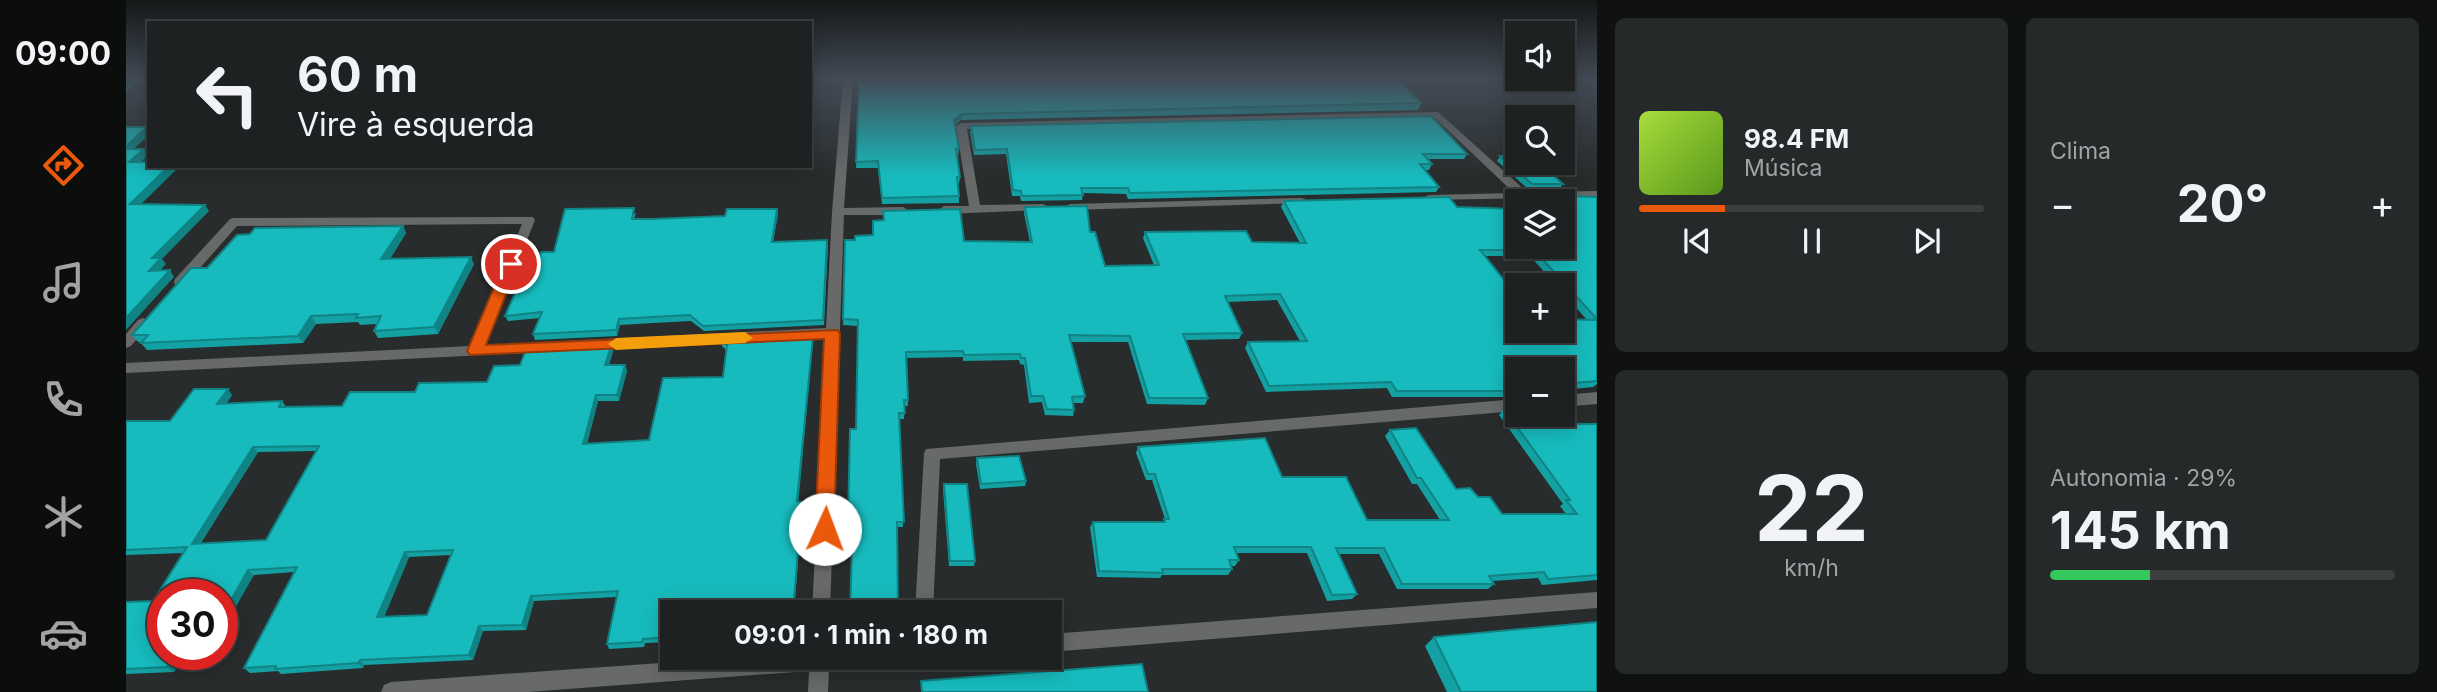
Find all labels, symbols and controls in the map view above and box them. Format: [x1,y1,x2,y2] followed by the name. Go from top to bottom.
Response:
[1505,21,1575,427] map controls
[1505,21,1575,91] button: sound
[15,34,111,73] text: 09:00
[297,45,418,104] text: 60 m
[182,49,273,140] icon: left
[297,105,535,144] text: Vire à esquerda
[1505,105,1575,175] button: search
[1744,123,1849,154] text: 98.4 FM
[2050,137,2111,165] text: Clima
[39,141,88,190] icon: directions
[1744,154,1822,182] text: Música
[2177,172,2268,235] text: 20°
[2050,181,2075,227] text: −
[2370,181,2395,227] text: +
[1505,189,1575,259] button: layers
[1678,222,1716,260] icon: previous
[1793,222,1831,260] icon: pause
[1908,222,1946,260] icon: next
[481,234,541,294] pin
[492,245,530,283] icon: arrive
[39,258,88,307] icon: music
[1505,273,1575,343] button: +
[1505,357,1575,427] button: −
[39,375,88,424] icon: phone
[1754,453,1869,563] text: 22
[2050,464,2237,492] text: Autonomia · 29%
[39,492,88,541] icon: climate
[788,492,862,566] position arrow
[2050,499,2231,562] text: 145 km
[1784,554,1839,582] text: km/h
[147,579,238,670] speed limit sign: 30
[39,609,88,658] icon: car
[734,619,988,650] text: 09:01 · 1 min · 180 m

